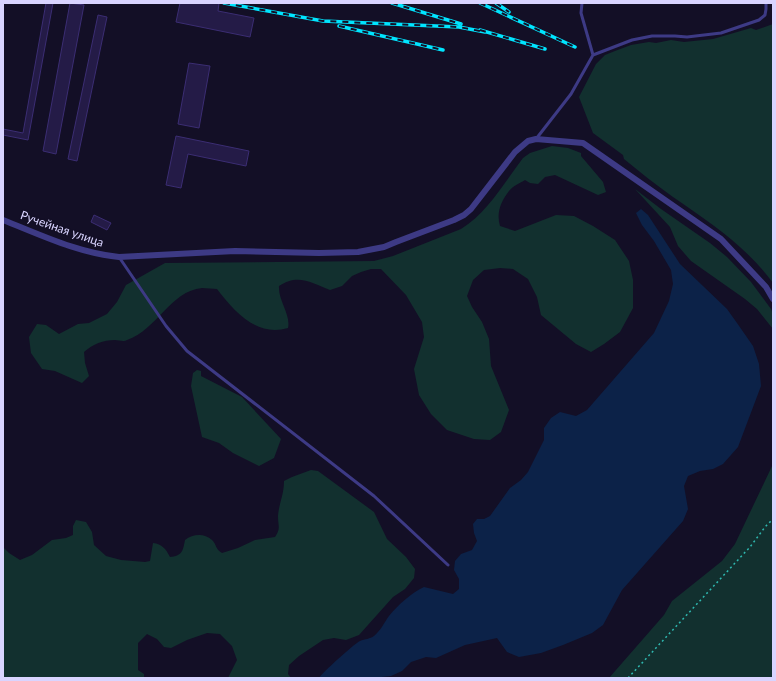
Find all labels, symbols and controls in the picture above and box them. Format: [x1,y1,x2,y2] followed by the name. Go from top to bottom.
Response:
[18,207,106,250] street label: Ручейная улица

